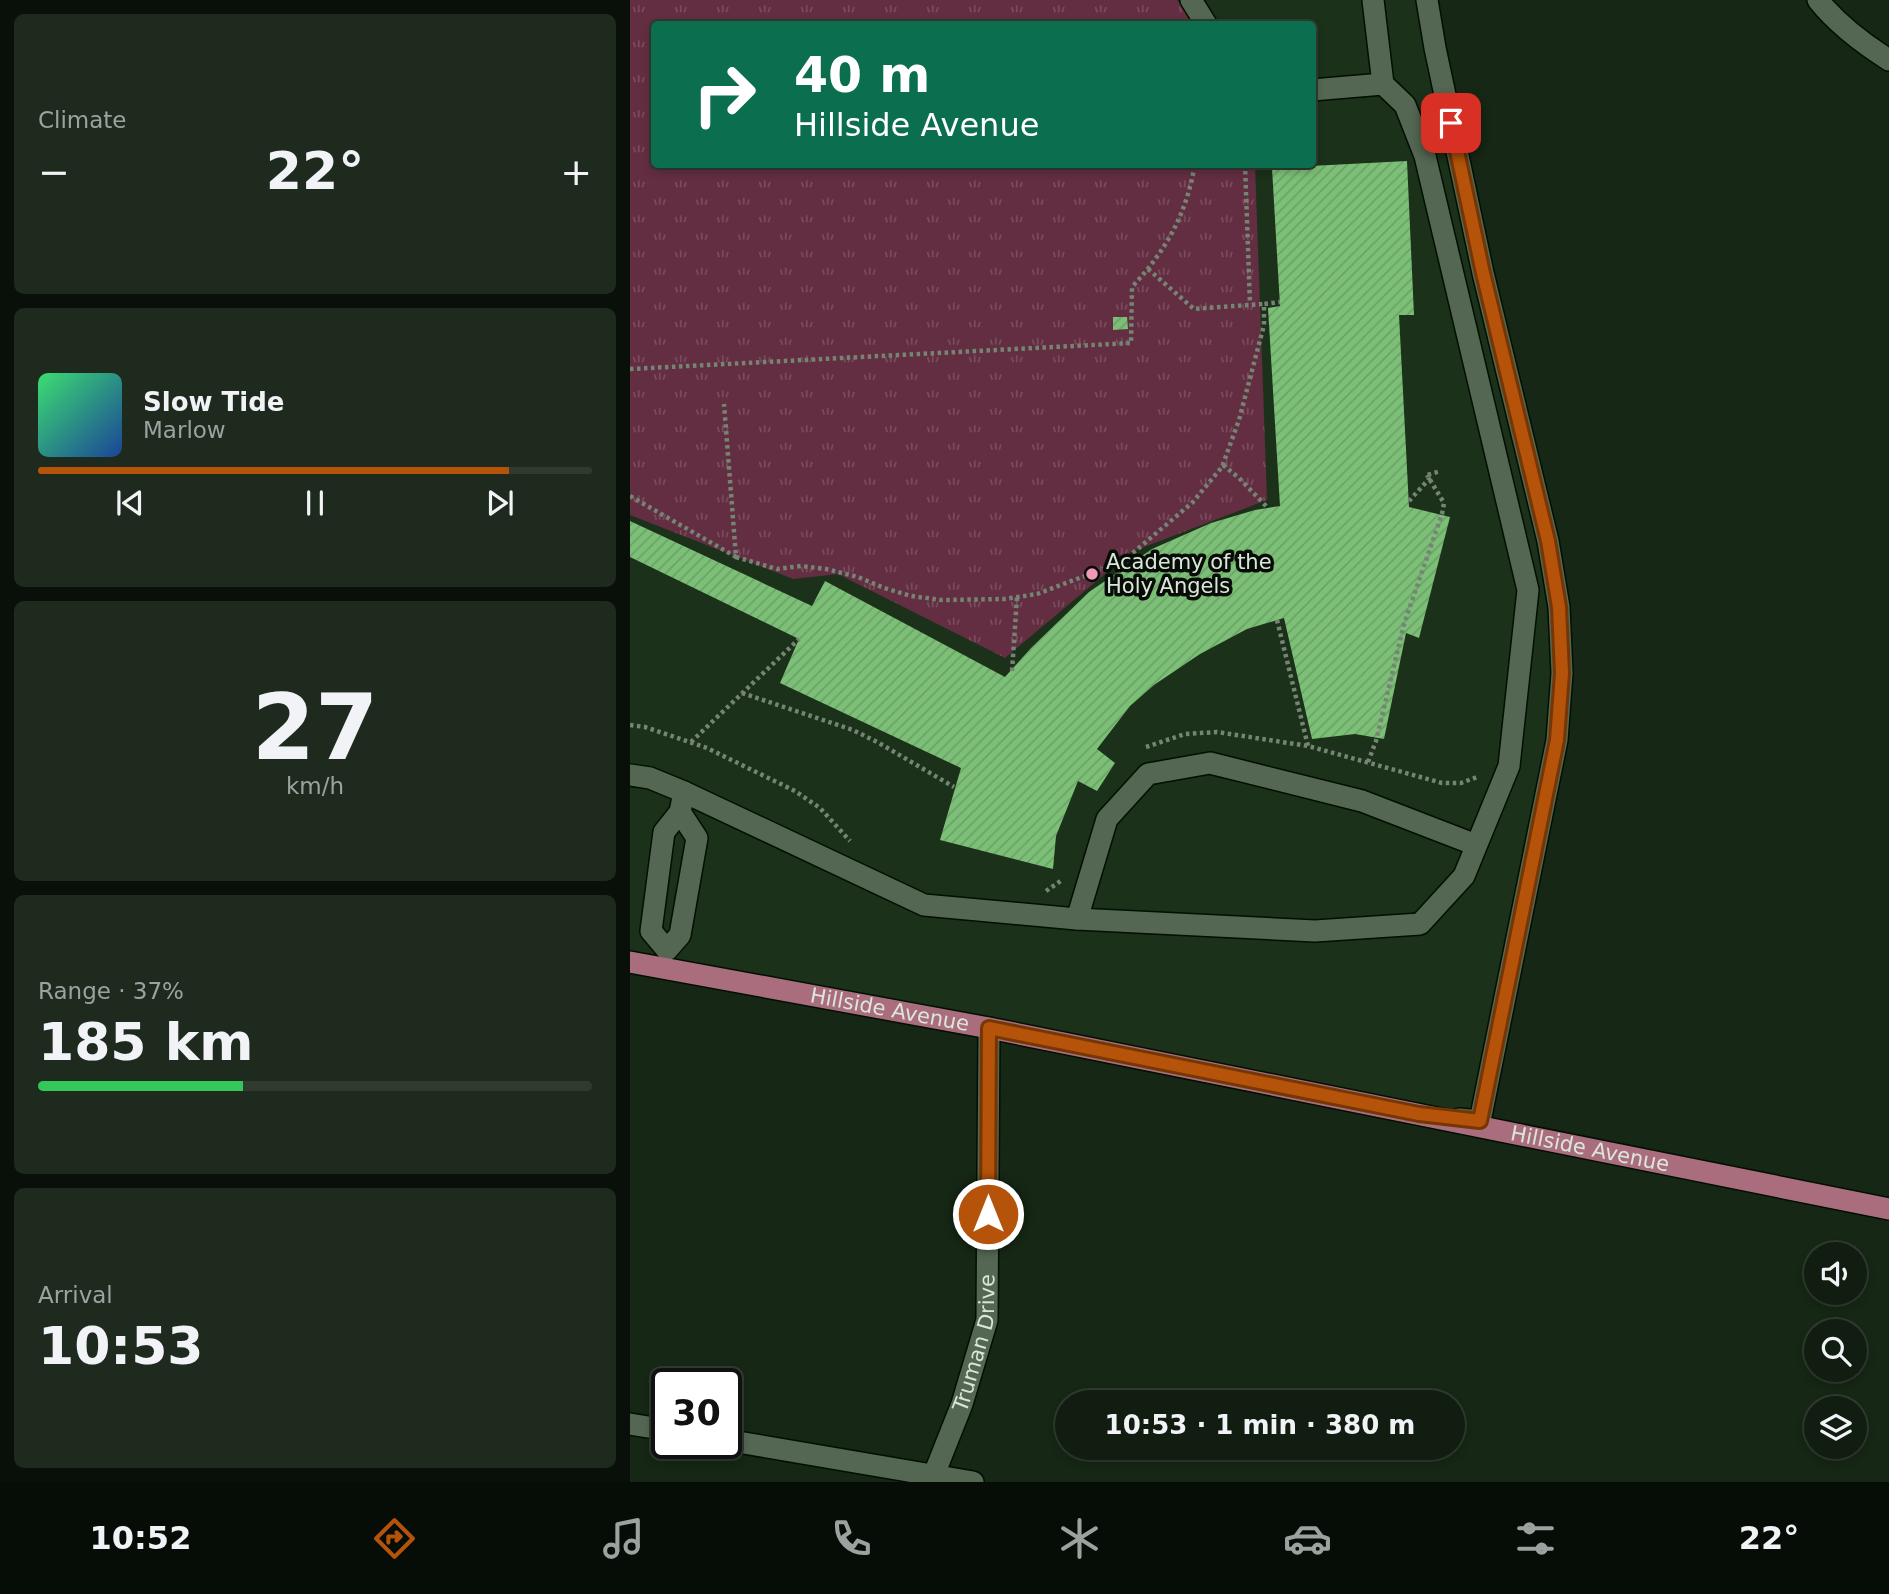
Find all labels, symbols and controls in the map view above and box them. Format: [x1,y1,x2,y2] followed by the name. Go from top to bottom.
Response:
[794,47,930,104] text: 40 m
[679,49,770,140] icon: right
[1421,93,1481,153] pin
[1432,104,1470,142] icon: arrive
[794,106,1039,144] text: Hillside Avenue
[38,107,127,133] text: Climate
[266,141,364,201] text: 22°
[38,150,70,194] text: −
[560,150,592,194] text: +
[143,387,284,417] text: Slow Tide
[143,417,226,443] text: Marlow
[111,484,149,522] icon: previous
[296,484,334,522] icon: pause
[481,484,519,522] icon: next
[1106,550,1272,598] place label: Academy of the Holy Angels
[1084,566,1100,582] marker: Academy of the Holy Angels
[252,675,378,780] text: 27
[286,773,344,799] text: km/h
[38,978,184,1004] text: Range · 37%
[808,983,971,1036] street label: Hillside Avenue
[38,1012,253,1072] text: 185 km
[1509,1121,1671,1177] street label: Hillside Avenue
[951,1177,1025,1251] position arrow
[1804,1242,1867,1459] map controls
[1804,1242,1867,1305] button: sound
[948,1274,1000,1416] street label: Truman Drive
[38,1282,113,1308] text: Arrival
[38,1316,204,1376] text: 10:53
[1804,1319,1867,1382] button: search
[651,1368,742,1459] speed limit sign: 30
[1804,1396,1867,1459] button: layers
[1105,1410,1415,1440] text: 10:53 · 1 min · 380 m
[370,1514,419,1563] icon: directions
[599,1514,648,1563] icon: music
[827,1514,876,1563] icon: phone
[1055,1514,1104,1563] icon: climate
[1283,1514,1332,1563] icon: car
[1511,1514,1560,1563] icon: filters
[90,1519,191,1557] text: 10:52
[1739,1519,1799,1557] text: 22°

